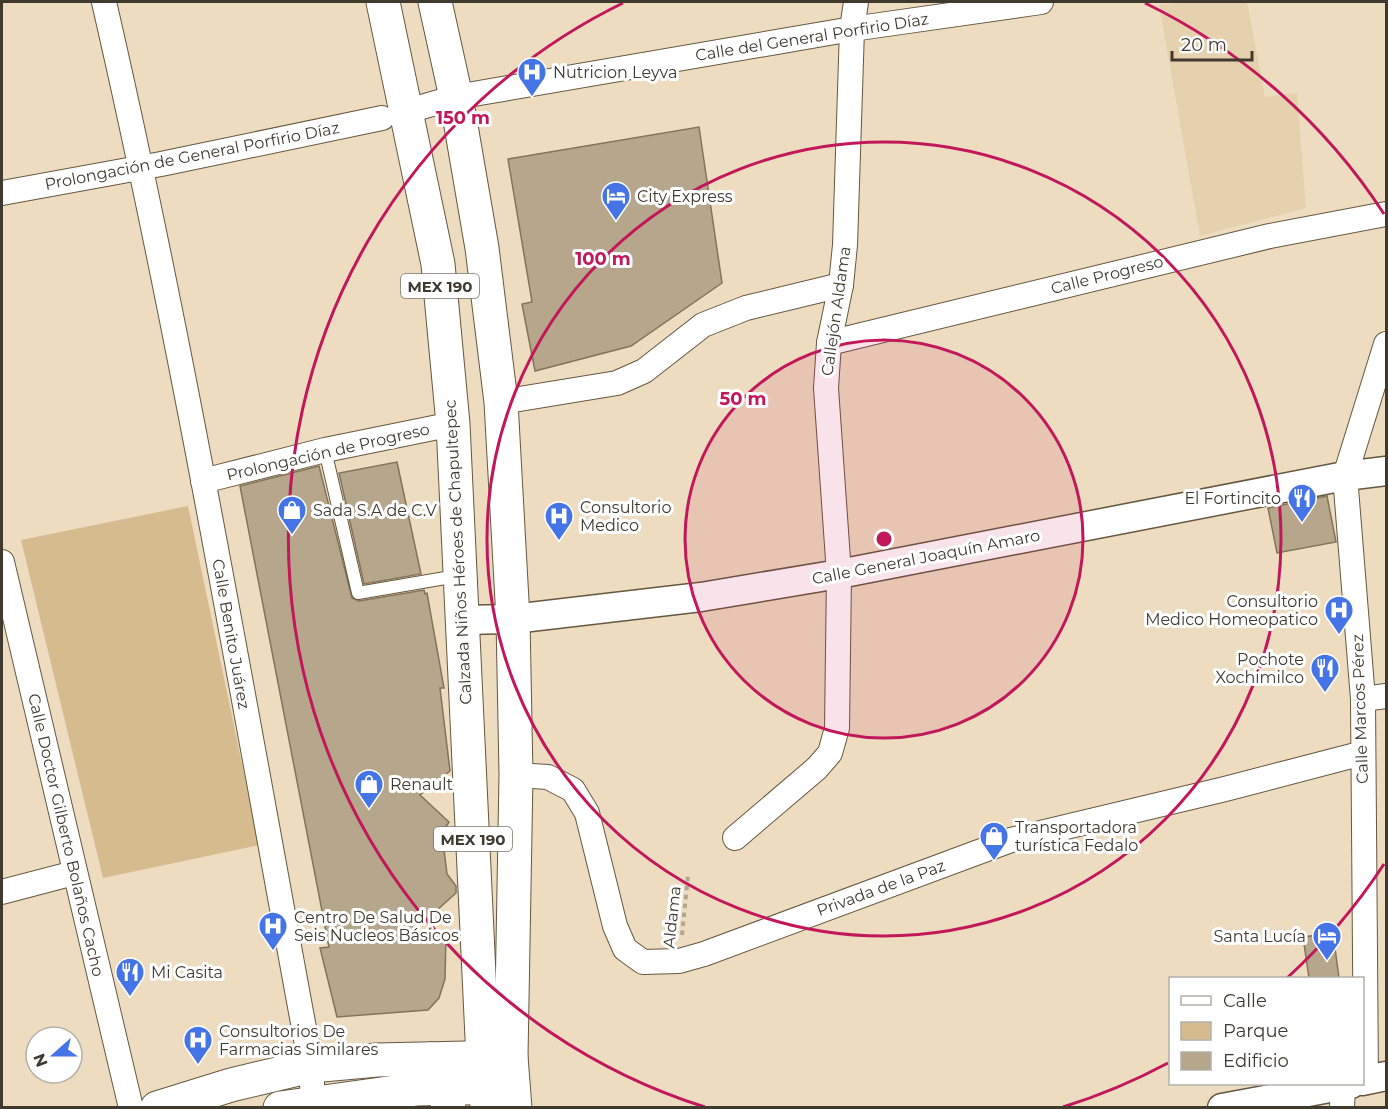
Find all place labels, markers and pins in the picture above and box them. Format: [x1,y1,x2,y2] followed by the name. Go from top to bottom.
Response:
[516,56,548,98] hospital icon: Nutricion Leyva
[553,63,677,82] place label: Nutricion Leyva
[600,180,632,222] hotel icon: City Express
[637,187,733,206] place label: City Express
[1286,482,1318,524] restaurant icon: El Fortincito
[1184,489,1281,508] place label: El Fortincito
[276,494,308,536] shop icon: Sada S.A de C.V
[580,498,671,535] place label: Consultorio Medico
[543,500,575,542] hospital icon: Consultorio Medico
[313,501,438,520] place label: Sada S.A de C.V
[874,529,894,549] centre of rings
[1145,592,1318,629] place label: Consultorio Medico Homeopatico
[1323,594,1355,636] hospital icon: Consultorio Medico Homeopatico
[1215,650,1304,687] place label: Pochote Xochimilco
[1309,652,1341,694] restaurant icon: Pochote Xochimilco
[353,768,385,810] shop icon: Renault
[390,775,453,794] place label: Renault
[1015,818,1138,855] place label: Transportadora turística Fedalo
[978,820,1010,862] shop icon: Transportadora turística Fedalo
[294,908,459,945] place label: Centro De Salud De Seis Nucleos Básicos
[257,910,289,952] hospital icon: Centro De Salud De Seis Nucleos Básicos
[1311,920,1343,962] hotel icon: Santa Lucía
[1213,927,1306,946] place label: Santa Lucía
[114,956,146,998] restaurant icon: Mi Casita
[151,963,223,982] place label: Mi Casita
[219,1022,379,1059] place label: Consultorios De Farmacias Similares
[182,1024,214,1066] hospital icon: Consultorios De Farmacias Similares

